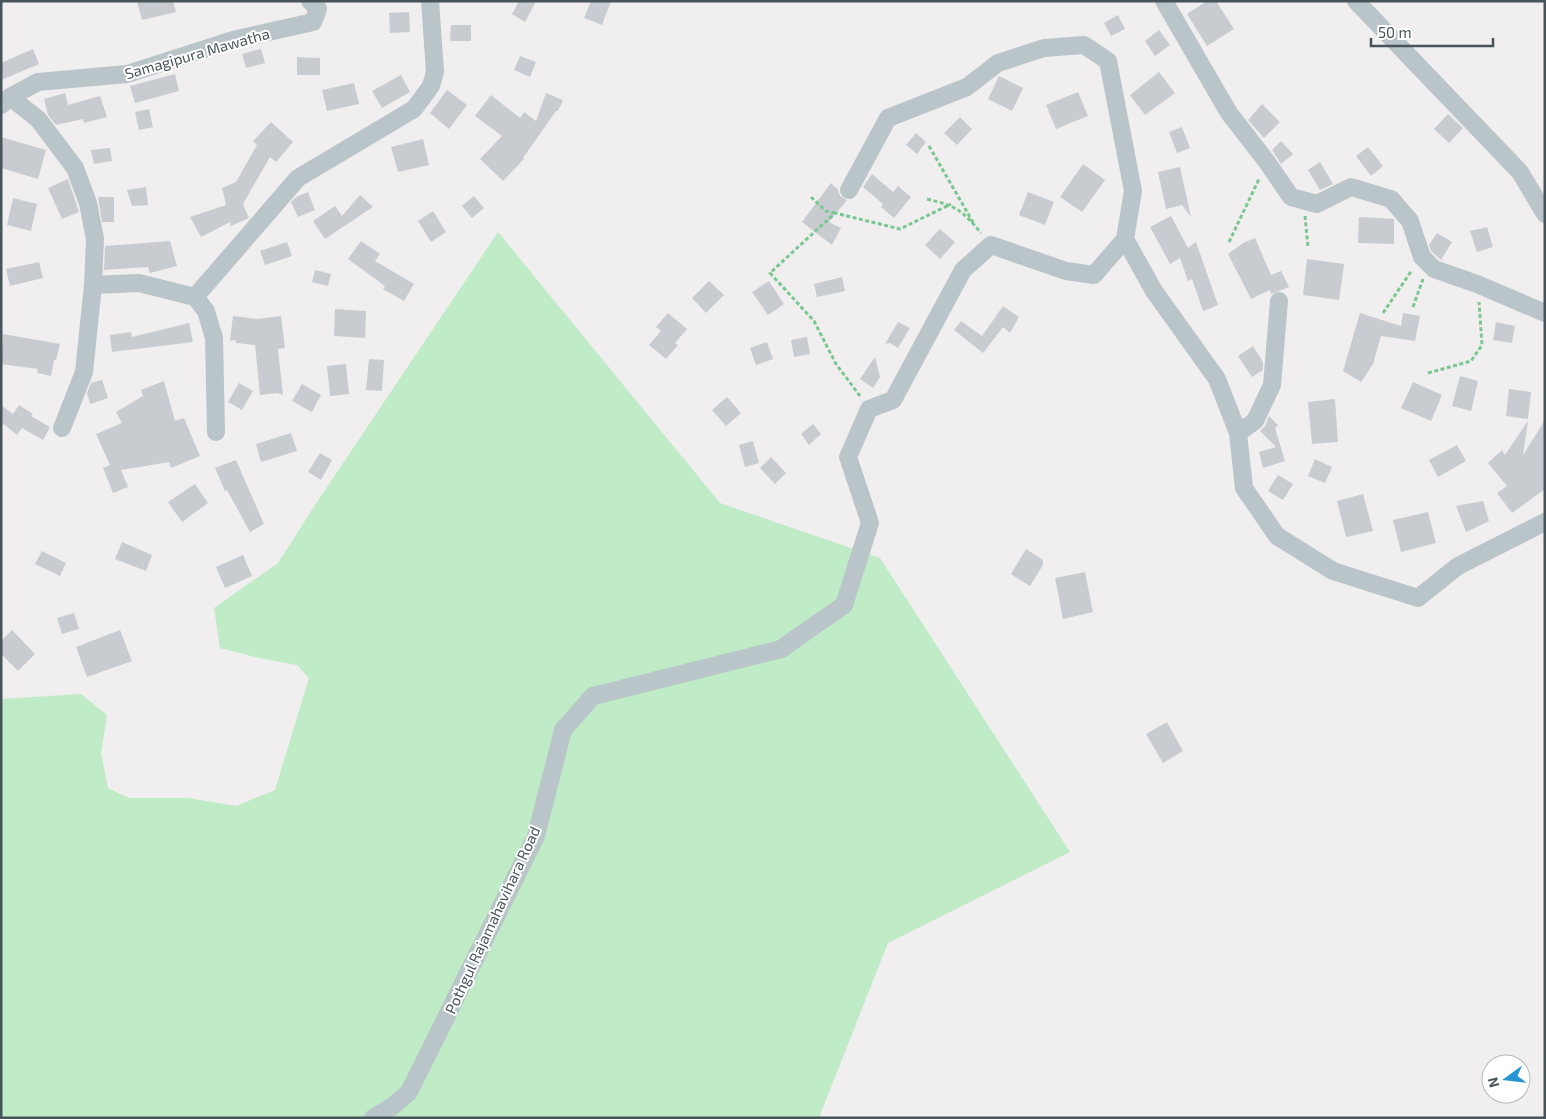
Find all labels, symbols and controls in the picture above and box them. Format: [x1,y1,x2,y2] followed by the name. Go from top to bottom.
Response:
[1371,15,1494,47] scale bar
[1378,23,1412,41] text: 50 m
[123,24,271,82] street label: Samagipura Mawatha
[441,823,544,1017] street label: Pothgul Rajamahavihara Road
[1481,1054,1531,1104] north arrow
[1483,1075,1502,1090] text: N

